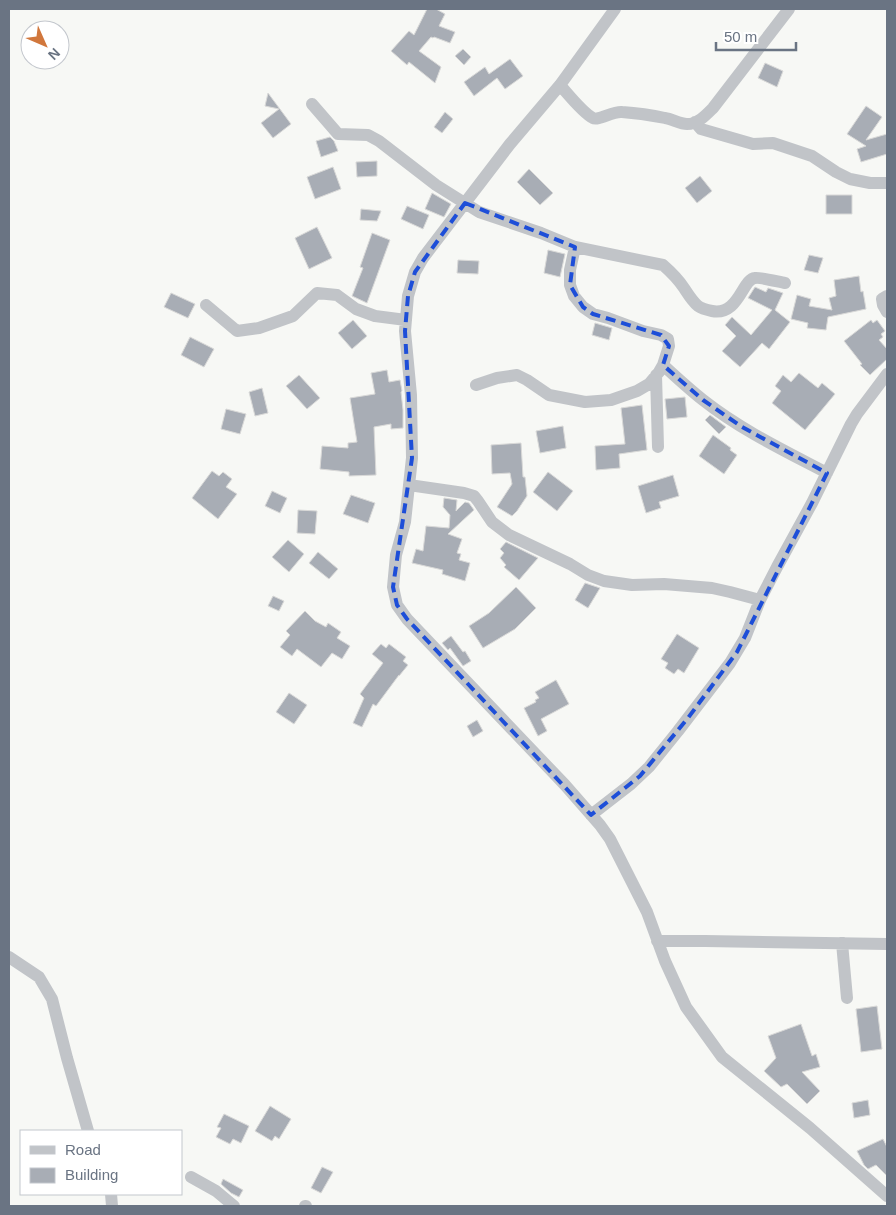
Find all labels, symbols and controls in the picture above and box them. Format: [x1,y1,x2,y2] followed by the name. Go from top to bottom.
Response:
[20,20,70,70] north arrow
[716,20,796,52] scale bar
[724,28,757,45] text: 50 m
[45,45,63,63] text: N
[20,1130,182,1195] legend
[65,1141,101,1158] text: Road
[65,1166,118,1183] text: Building

